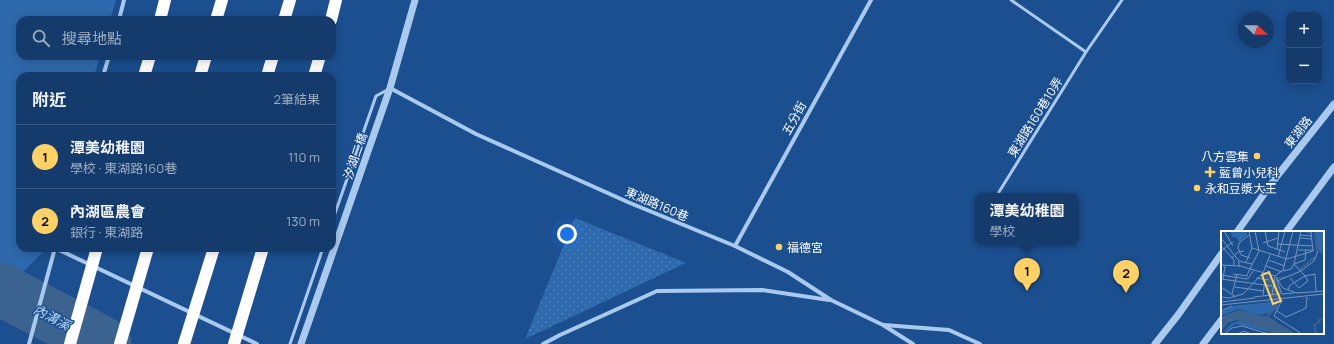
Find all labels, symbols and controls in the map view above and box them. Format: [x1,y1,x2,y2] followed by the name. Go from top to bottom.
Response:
[1238,12,1274,48] north arrow
[1286,12,1322,84] map controls
[1286,12,1322,48] button: +
[16,16,336,60] search box
[30,27,52,49] icon: search
[62,28,122,49] text: 搜尋地點
[1286,48,1322,84] button: −
[1004,74,1066,160] street label: 東湖路160巷10弄
[32,88,66,111] text: 附近
[274,90,320,108] text: 2筆結果
[778,98,810,138] street label: 五分街
[1280,113,1316,151] street label: 東湖路
[339,131,371,181] street label: 汐湖二橋
[70,137,145,158] text: 潭美幼稚園
[42,148,48,166] text: 1
[288,148,320,166] text: 110 m
[1201,148,1249,165] place label: 八方雲集
[1252,151,1262,161] marker: 八方雲集
[70,159,177,177] text: 學校 · 東湖路160巷
[1219,164,1279,181] place label: 藍曾小兒科
[1204,166,1216,178] marker: 藍曾小兒科
[1205,180,1277,197] place label: 永和豆漿大王
[623,183,691,225] street label: 東湖路160巷
[1192,183,1202,193] marker: 永和豆漿大王
[975,193,1079,245] popup
[989,200,1065,221] text: 潭美幼稚園
[70,201,145,222] text: 內湖區農會
[41,212,49,230] text: 2
[286,212,320,230] text: 130 m
[989,222,1016,240] text: 學校
[70,223,143,241] text: 銀行 · 東湖路
[557,224,577,244] your location
[1221,231,1324,334] inset map
[787,239,823,256] place label: 福德宮
[774,242,784,252] marker: 福德宮
[1014,258,1040,291] pin: 1
[1113,260,1139,293] pin: 2
[31,300,75,335] water label: 內溝溪

